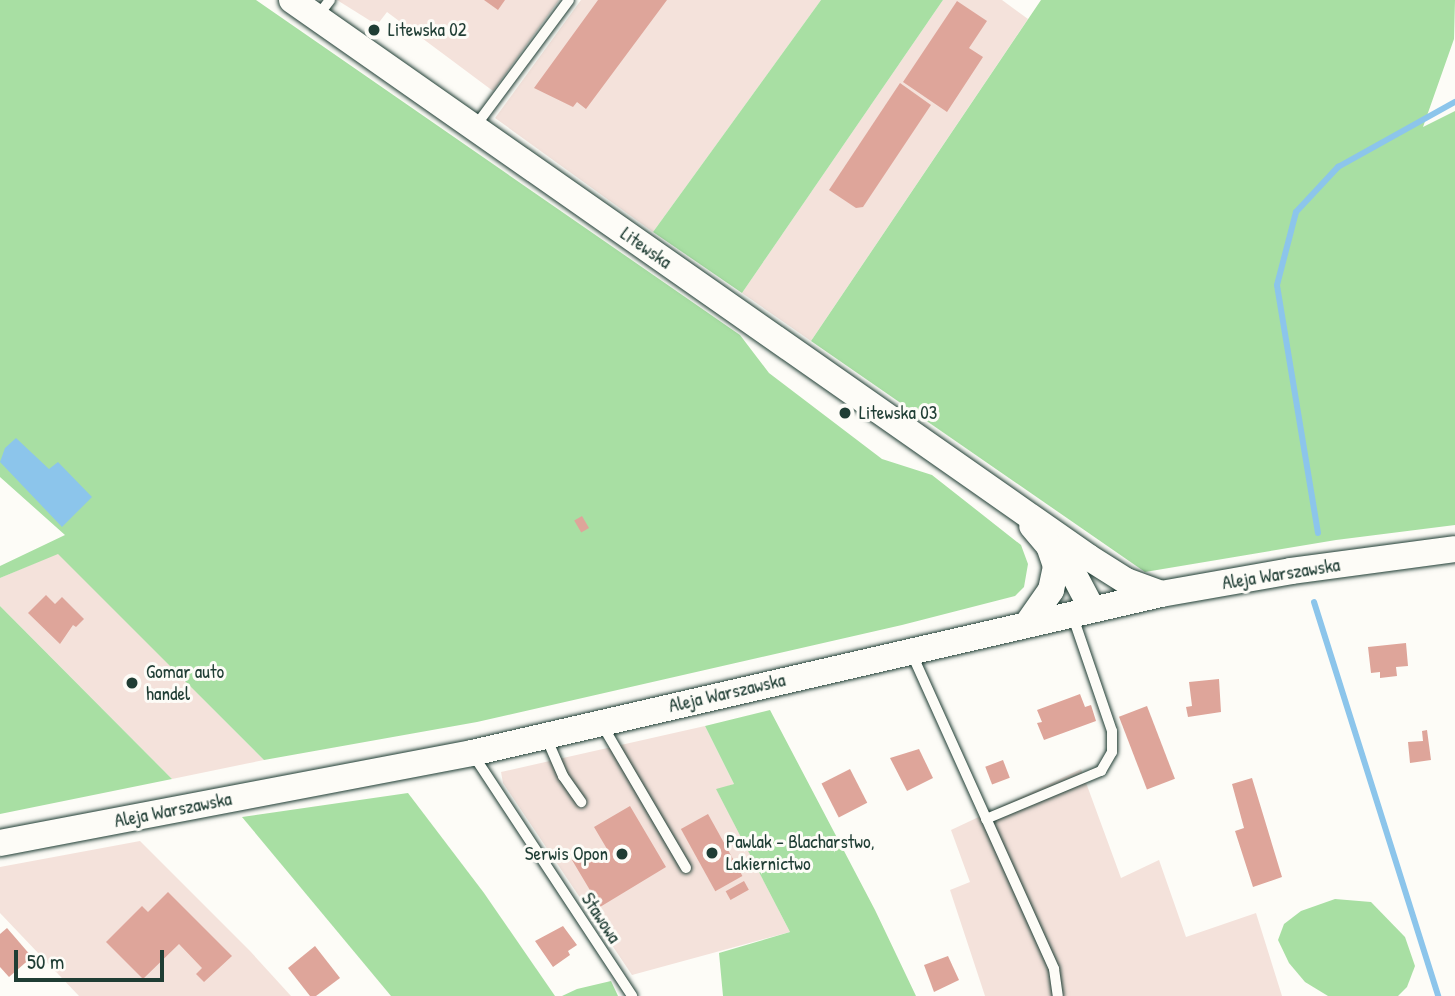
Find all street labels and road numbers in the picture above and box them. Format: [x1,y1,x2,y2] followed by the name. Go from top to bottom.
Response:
[616,222,676,274] street label: Litewska
[1220,553,1342,595] street label: Aleja Warszawska
[666,669,788,717] street label: Aleja Warszawska
[112,787,234,833] street label: Aleja Warszawska
[576,889,626,947] street label: Stawowa

